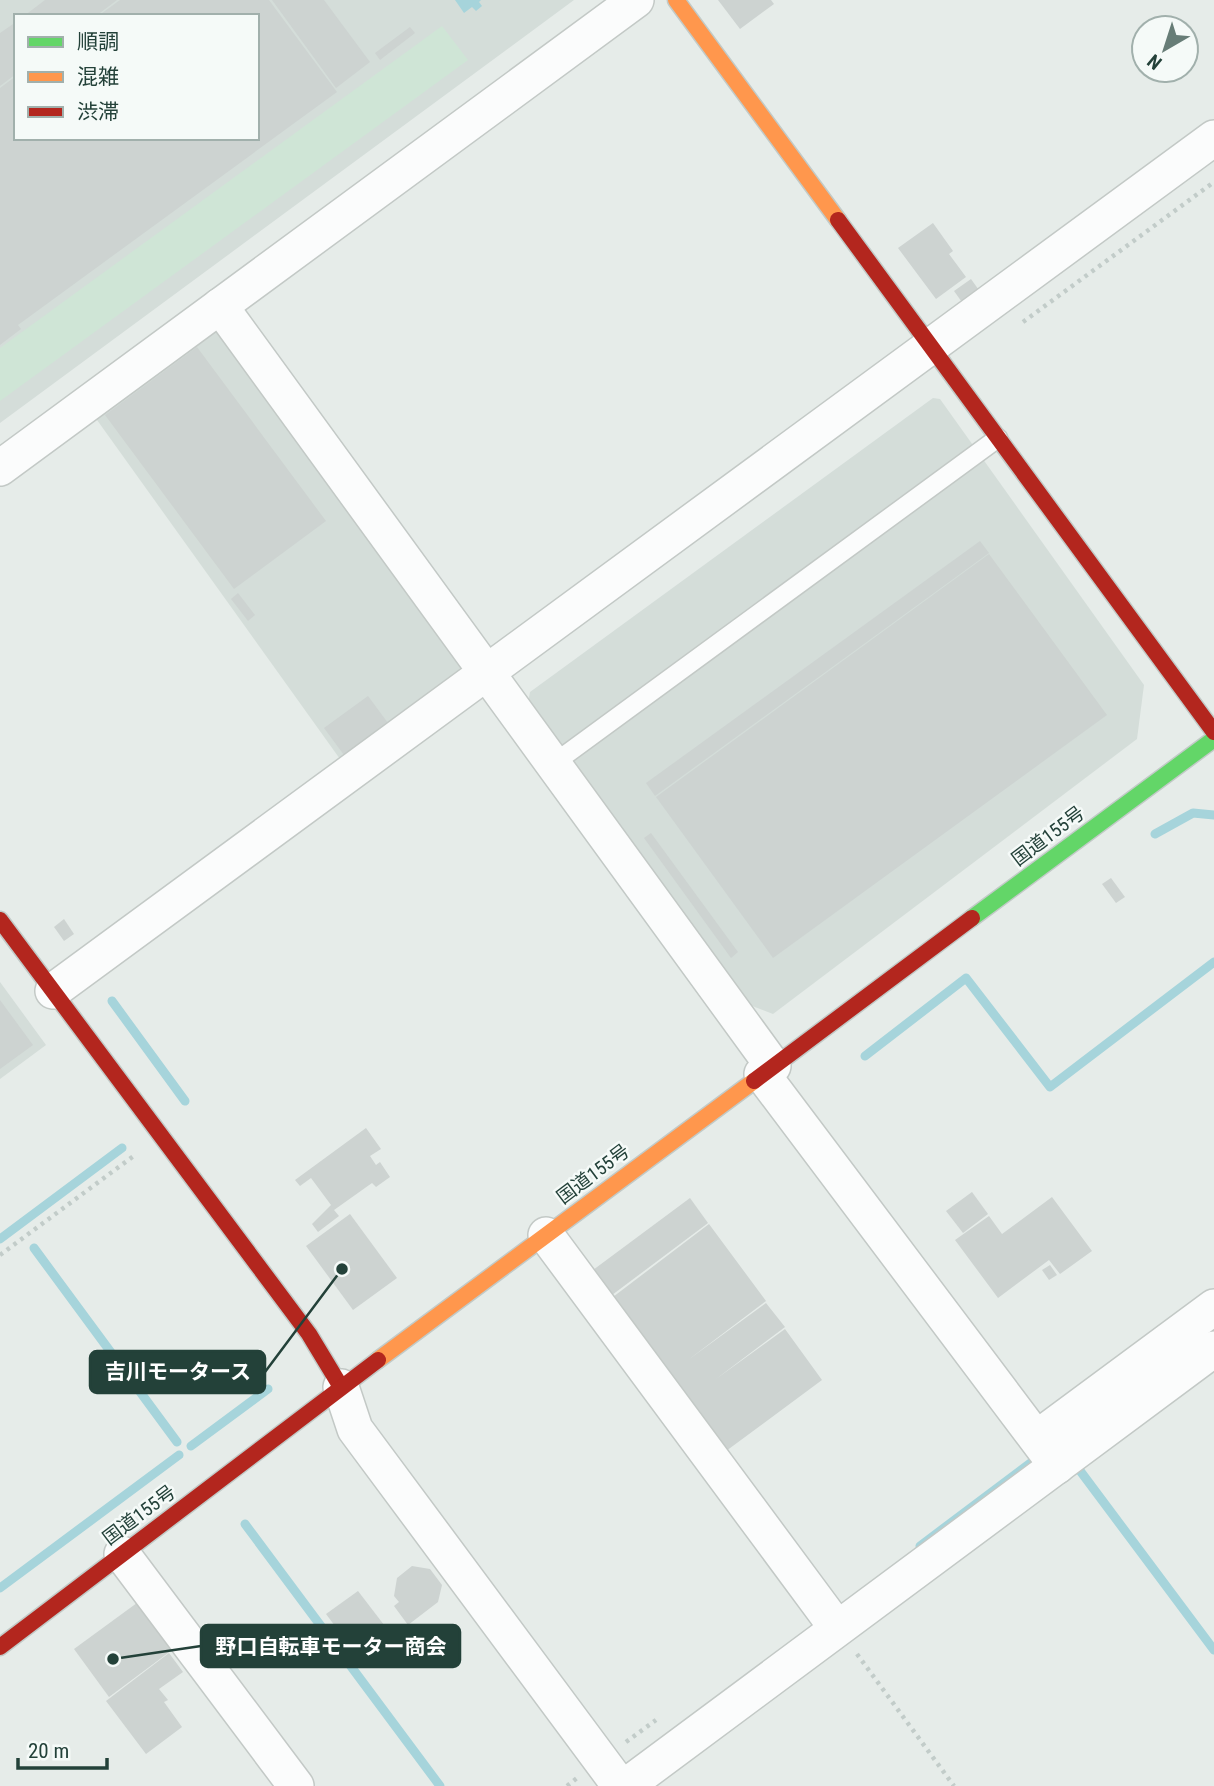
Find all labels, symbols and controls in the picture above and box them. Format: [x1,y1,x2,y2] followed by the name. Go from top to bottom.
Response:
[14,14,259,140] legend
[1130,14,1200,84] north arrow
[77,30,119,54] text: 順調
[1143,49,1166,74] text: N
[77,65,119,89] text: 混雑
[77,100,119,124] text: 渋滞
[1007,801,1089,871] street label: 国道155号
[552,1139,634,1209] street label: 国道155号
[90,1351,265,1393] callout: 吉川モータース
[105,1360,251,1384] text: 吉川モータース
[98,1480,180,1550] street label: 国道155号
[201,1625,460,1667] callout: 野口自転車モーター商会
[216,1635,447,1659] text: 野口自転車モーター商会
[18,1726,107,1770] scale bar
[28,1739,69,1763] text: 20 m

